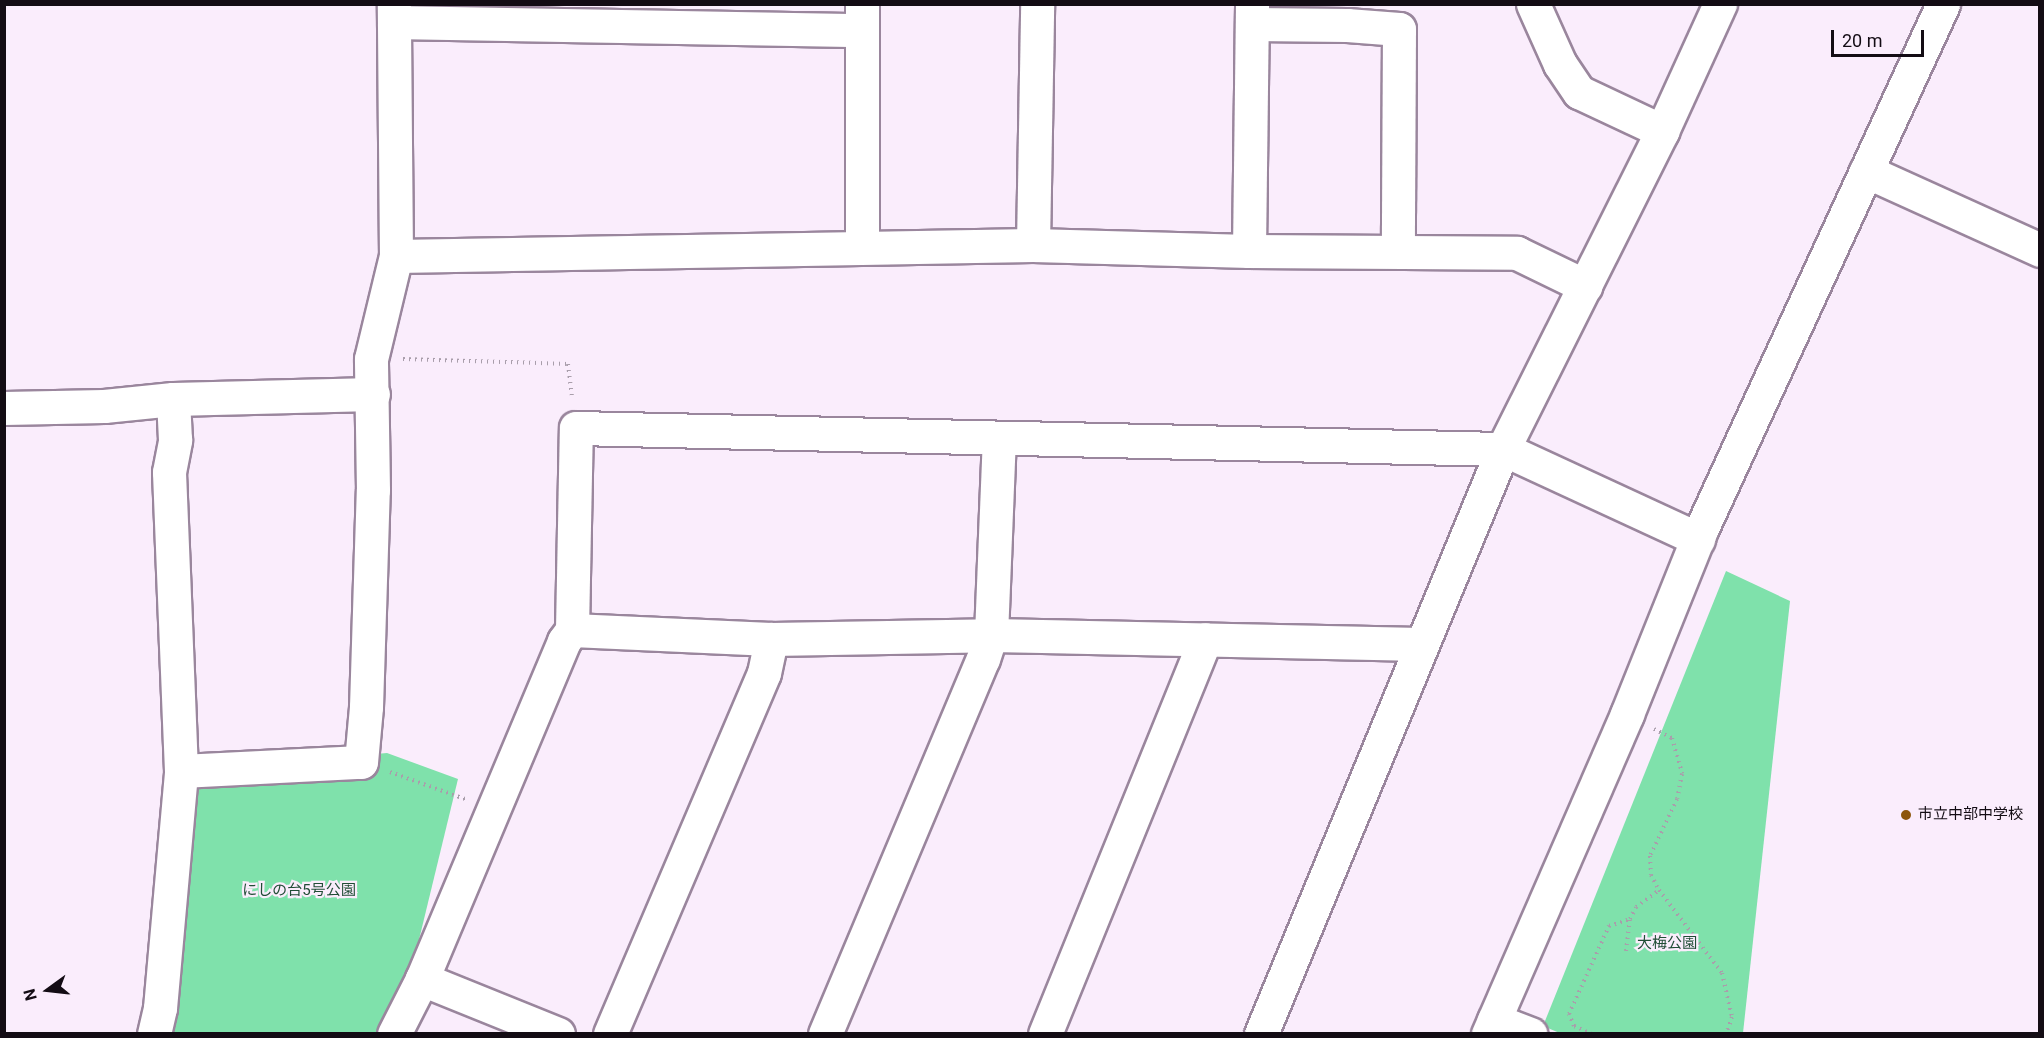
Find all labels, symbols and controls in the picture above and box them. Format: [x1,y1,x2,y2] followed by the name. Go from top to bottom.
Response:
[1834,18,1927,56] scale bar
[1842,30,1882,51] text: 20 m
[1918,806,2023,824] place label: 市立中部中学校
[1899,808,1913,822] marker: 市立中部中学校
[242,882,356,900] park label: にしの台5号公園
[1637,935,1697,953] park label: 大梅公園
[18,960,78,1020] north arrow
[19,987,41,1003] text: N

